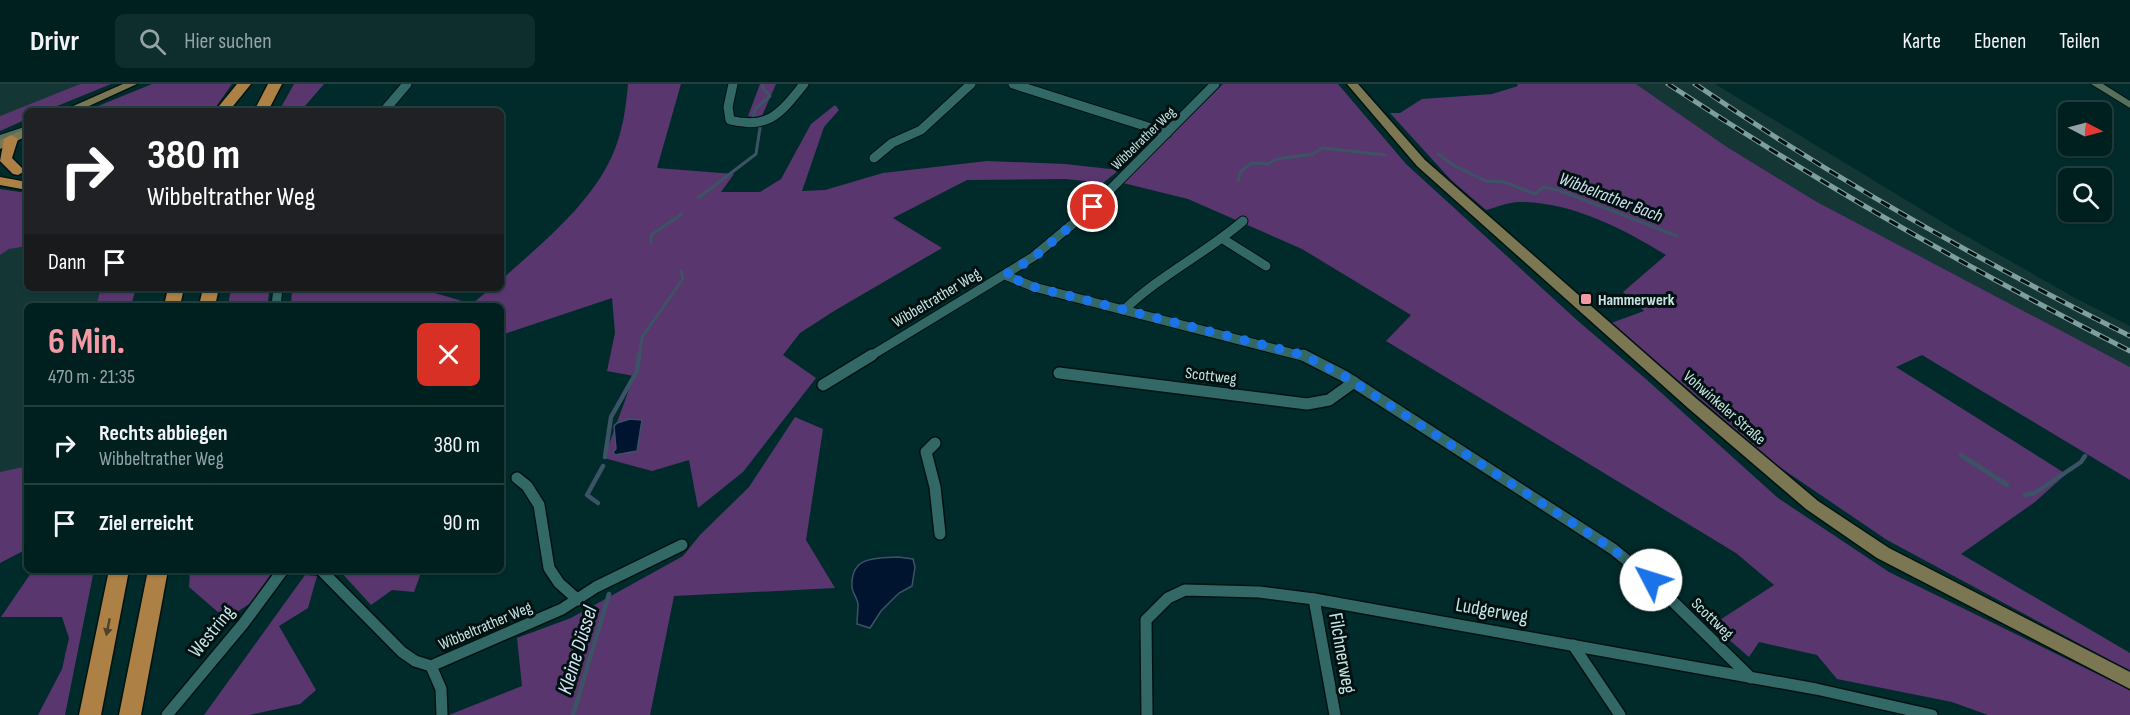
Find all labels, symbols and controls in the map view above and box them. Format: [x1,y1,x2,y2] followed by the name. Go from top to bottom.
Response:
[115,14,535,68] search box
[30,25,79,58] text: Drivr
[136,25,169,58] icon: search
[184,28,272,55] text: Hier suchen
[1903,29,1941,54] text: Karte
[1974,29,2026,54] text: Ebenen
[2059,29,2100,54] text: Teilen
[2058,102,2112,156] north arrow
[2058,102,2112,222] map controls
[1108,103,1179,173] street label: Wibbelrather Weg
[147,130,240,181] text: 380 m
[48,132,126,210] icon: right
[1556,168,1666,227] water label: Wibbelrather Bach
[2058,168,2112,222] button: search
[147,181,315,213] text: Wibbeltrather Weg
[1067,181,1118,232] pin
[1076,190,1109,223] icon: arrive
[98,246,131,279] icon: arrive
[48,249,86,276] text: Dann
[889,264,984,332] street label: Wibbeltrather Weg
[1598,291,1675,310] place label: Hammerwerk
[1579,292,1593,306] marker: Hammerwerk
[48,321,125,364] text: 6 Min.
[417,323,480,386] button: close
[1184,364,1237,389] street label: Scottweg
[48,365,135,389] text: 470 m · 21:35
[1679,367,1769,449] street label: Vohwinkeler Straße
[99,420,228,447] text: Rechts abbiegen
[48,429,81,462] icon: right
[434,432,480,459] text: 380 m
[99,447,224,471] text: Wibbeltrather Weg
[48,507,81,540] icon: arrive
[99,510,194,537] text: Ziel erreicht
[443,510,480,537] text: 90 m
[1619,548,1683,612] position arrow
[1454,593,1530,629] street label: Ludgerweg
[1687,594,1737,644] street label: Scottweg
[436,598,535,655] street label: Wibbeltrather Weg
[184,601,240,662] street label: Westring
[552,602,603,697] water label: Kleine Düssel
[1323,611,1361,695] street label: Filchnerweg
[103,618,112,637] one-way arrow

